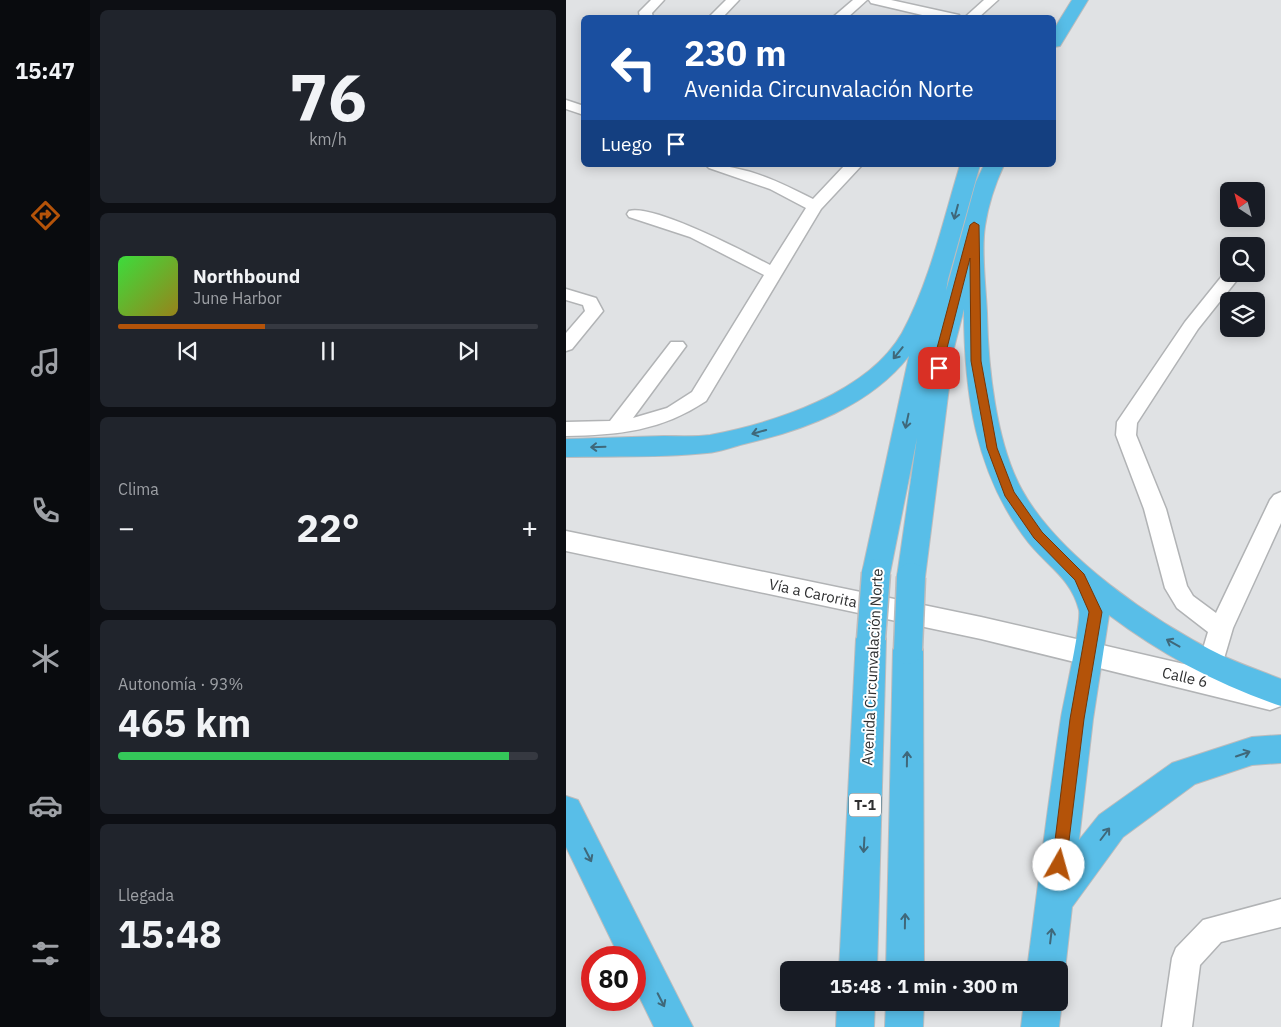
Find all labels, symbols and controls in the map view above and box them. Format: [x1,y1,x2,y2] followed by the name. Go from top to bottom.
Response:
[684,30,787,76] text: 230 m
[601,35,666,100] icon: left
[289,54,367,139] text: 76
[15,56,75,85] text: 15:47
[684,74,974,103] text: Avenida Circunvalación Norte
[309,129,347,149] text: km/h
[662,130,690,158] icon: arrive
[601,132,652,156] text: Luego
[1220,182,1265,228] north arrow
[1220,182,1265,337] map controls
[28,198,63,233] icon: directions
[950,203,960,219] one-way arrow
[1220,237,1265,282] button: search
[193,264,300,288] text: Northbound
[193,288,282,308] text: June Harbor
[1220,292,1265,337] button: layers
[174,337,202,365] icon: previous
[314,337,342,365] icon: pause
[454,337,482,365] icon: next
[28,345,63,380] icon: music
[893,346,904,359] one-way arrow
[918,347,960,389] pin
[925,354,953,382] icon: arrive
[902,413,912,429] one-way arrow
[752,427,768,437] one-way arrow
[590,442,606,452] one-way arrow
[118,479,159,499] text: Clima
[28,493,63,528] icon: phone
[296,503,360,552] text: 22°
[118,509,135,546] text: −
[521,509,538,546] text: +
[857,568,887,766] street label: Avenida Circunvalación Norte
[767,574,859,612] street label: Vía a Carorita
[1166,638,1181,648] one-way arrow
[28,641,63,676] icon: climate
[1160,663,1210,691] street label: Calle 6
[118,674,243,694] text: Autonomía · 93%
[118,698,251,747] text: 465 km
[1235,749,1250,758] one-way arrow
[902,751,912,768] one-way arrow
[28,788,63,823] icon: car
[849,794,881,816] road number: T-1
[1099,828,1110,841] one-way arrow
[859,837,868,853] one-way arrow
[1032,838,1084,890] position arrow
[584,847,593,862] one-way arrow
[118,885,174,905] text: Llegada
[118,909,222,958] text: 15:48
[900,914,910,930] one-way arrow
[1046,928,1056,944] one-way arrow
[28,936,63,971] icon: filters
[581,946,646,1011] speed limit sign: 80
[830,974,1018,998] text: 15:48 · 1 min · 300 m
[656,993,666,1008] one-way arrow

